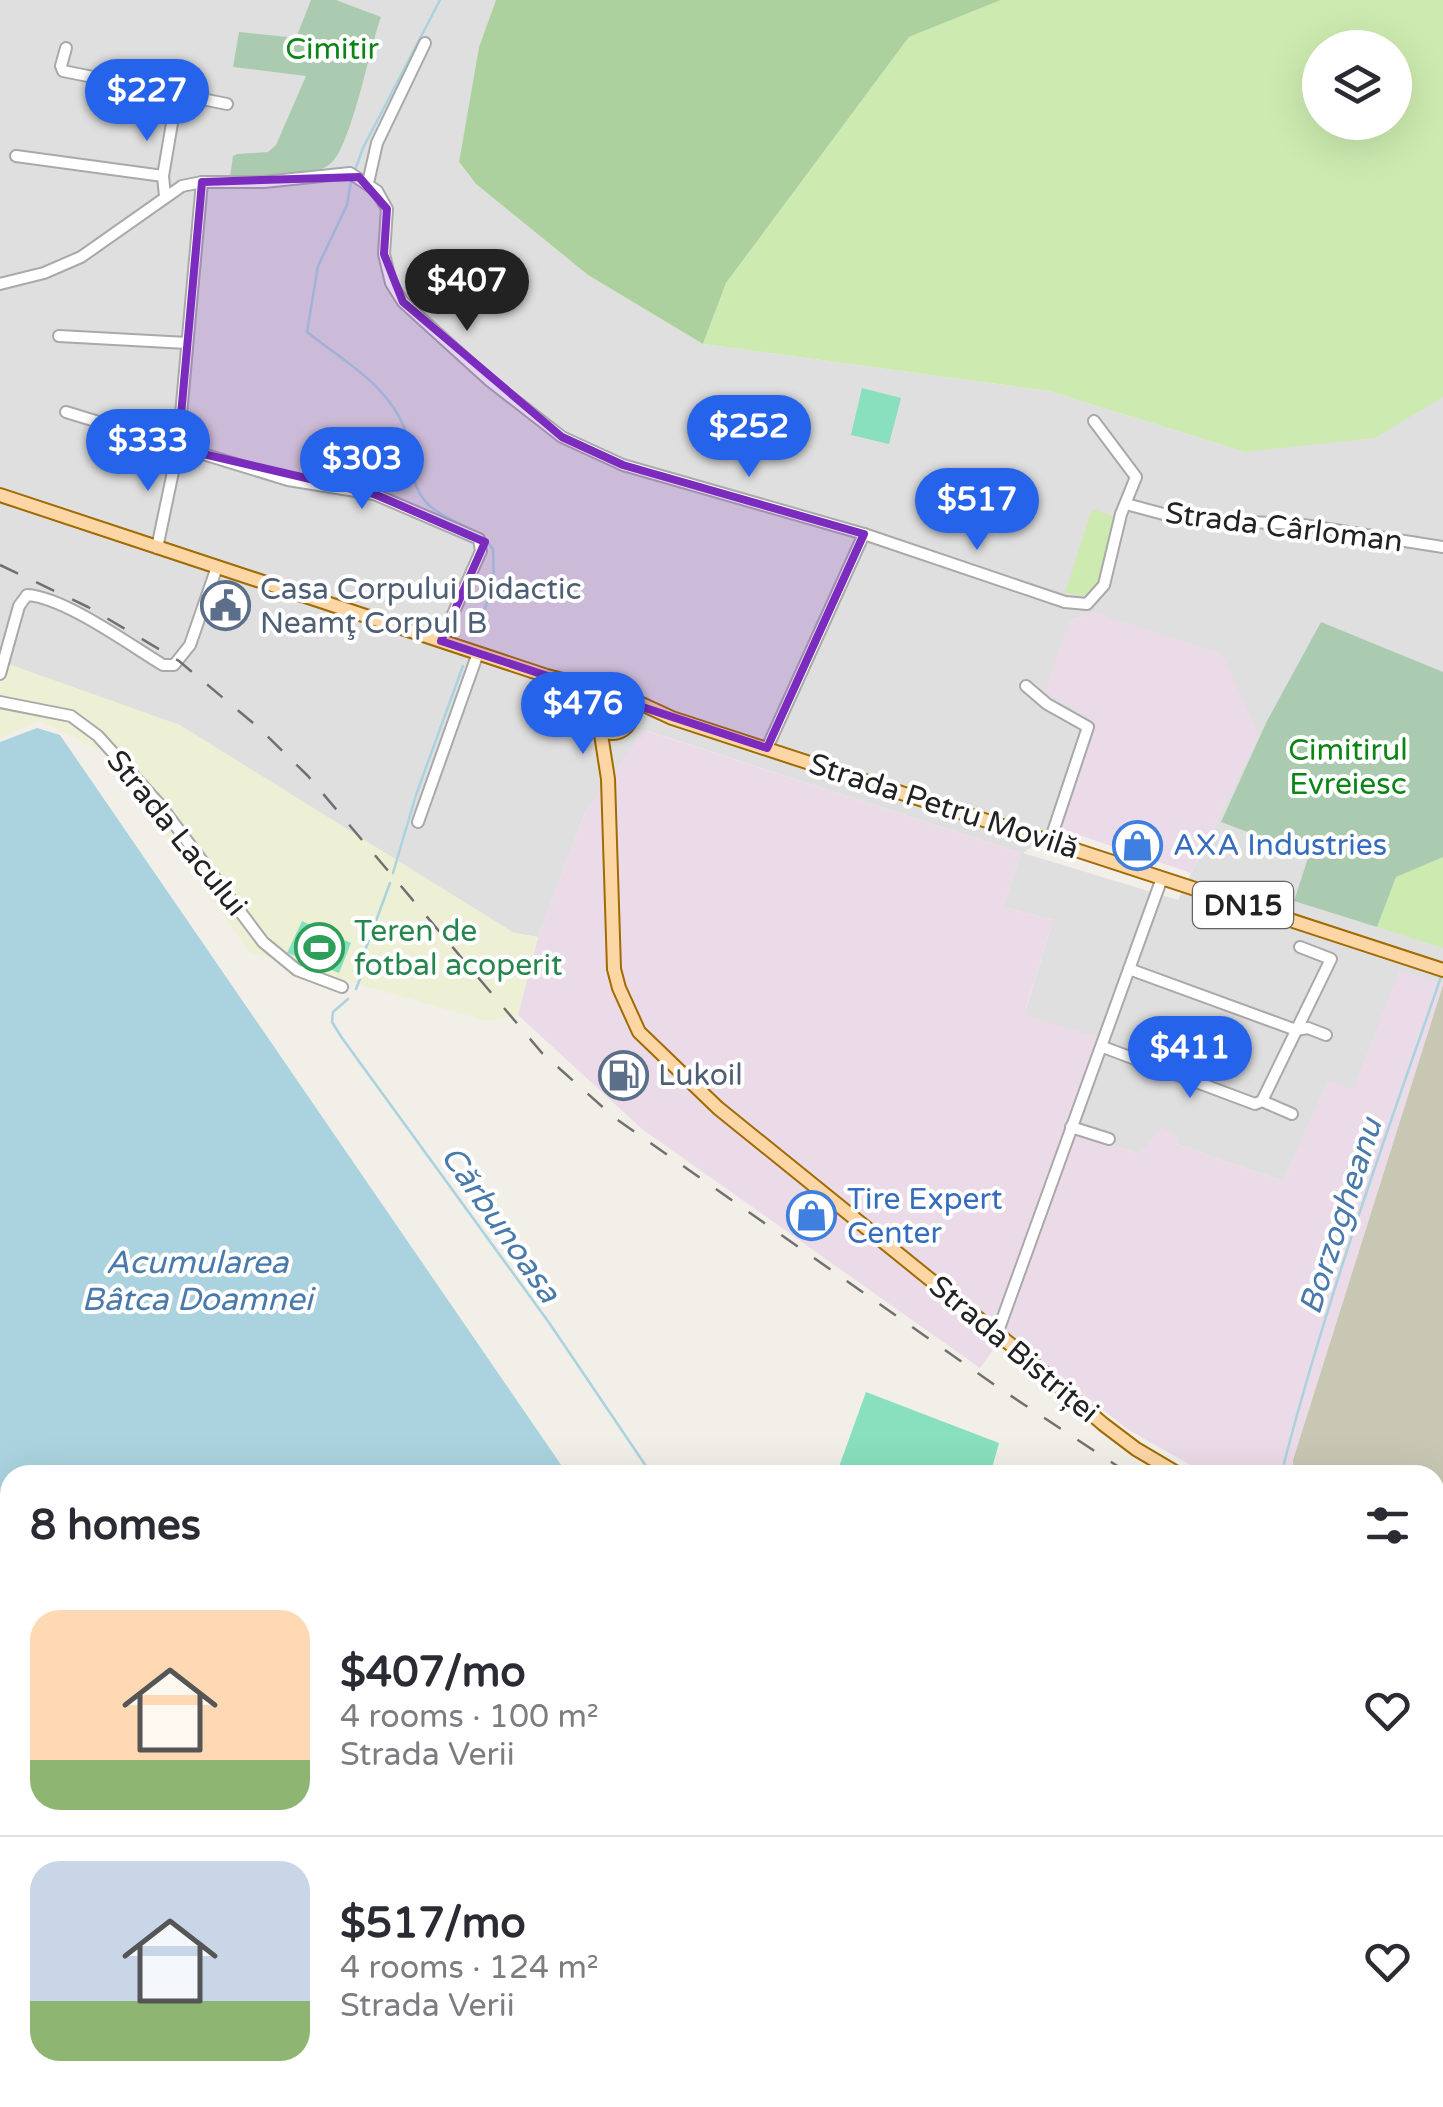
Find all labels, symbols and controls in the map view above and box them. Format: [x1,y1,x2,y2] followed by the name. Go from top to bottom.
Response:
[1302,30,1412,140] map controls
[1302,30,1412,140] button: layers
[285,31,379,68] park label: Cimitir
[88,59,206,144] pin: $227
[107,72,187,110] text: $227
[408,249,526,334] pin: $407
[427,262,507,300] text: $407
[690,395,808,480] pin: $252
[709,408,789,446] text: $252
[89,409,207,494] pin: $333
[108,422,188,460] text: $333
[303,427,421,512] pin: $303
[322,440,402,478] text: $303
[918,468,1036,553] pin: $517
[937,481,1017,519] text: $517
[1163,495,1405,560] street label: Strada Cârloman
[260,571,581,642] place label: Casa Corpului Didactic Neamţ Corpul B
[199,580,251,632] public building icon: Casa Corpului Didactic Neamţ Corpul B
[524,672,642,757] pin: $476
[543,685,623,723] text: $476
[1288,732,1408,803] park label: Cimitirul Evreiesc
[98,743,255,924] street label: Strada Lacului
[804,745,1083,868] street label: Strada Petru Movilă
[1112,819,1164,871] shop icon: AXA Industries
[1173,827,1387,864] place label: AXA Industries
[1193,882,1293,928] road number: DN15
[354,913,563,984] place label: Teren de fotbal acoperit
[293,922,345,974] sports icon: Teren de fotbal acoperit
[1131,1016,1249,1101] pin: $411
[1150,1029,1230,1067] text: $411
[597,1049,649,1101] fuel station icon: Lukoil
[658,1057,743,1094] place label: Lukoil
[1291,1112,1391,1319] water label: Borzogheanu
[432,1139,569,1311] water label: Cărbunoasa
[847,1181,1003,1252] place label: Tire Expert Center
[786,1190,838,1242] shop icon: Tire Expert Center
[82,1244,316,1319] water label: Acumularea Bâtca Doamnei
[921,1268,1106,1431] street label: Strada Bistriței
[1360,1498,1415,1553] icon: filters
[30,1500,201,1551] text: 8 homes
[340,1647,526,1698] text: $407/mo
[110,1650,230,1770] icon: home
[1360,1683,1415,1738] icon: heart
[340,1698,599,1736] text: 4 rooms · 100 m²
[340,1736,515,1774] text: Strada Verii
[340,1898,526,1949] text: $517/mo
[110,1901,230,2021] icon: home
[1360,1934,1415,1989] icon: heart
[340,1949,599,1987] text: 4 rooms · 124 m²
[340,1987,515,2025] text: Strada Verii

